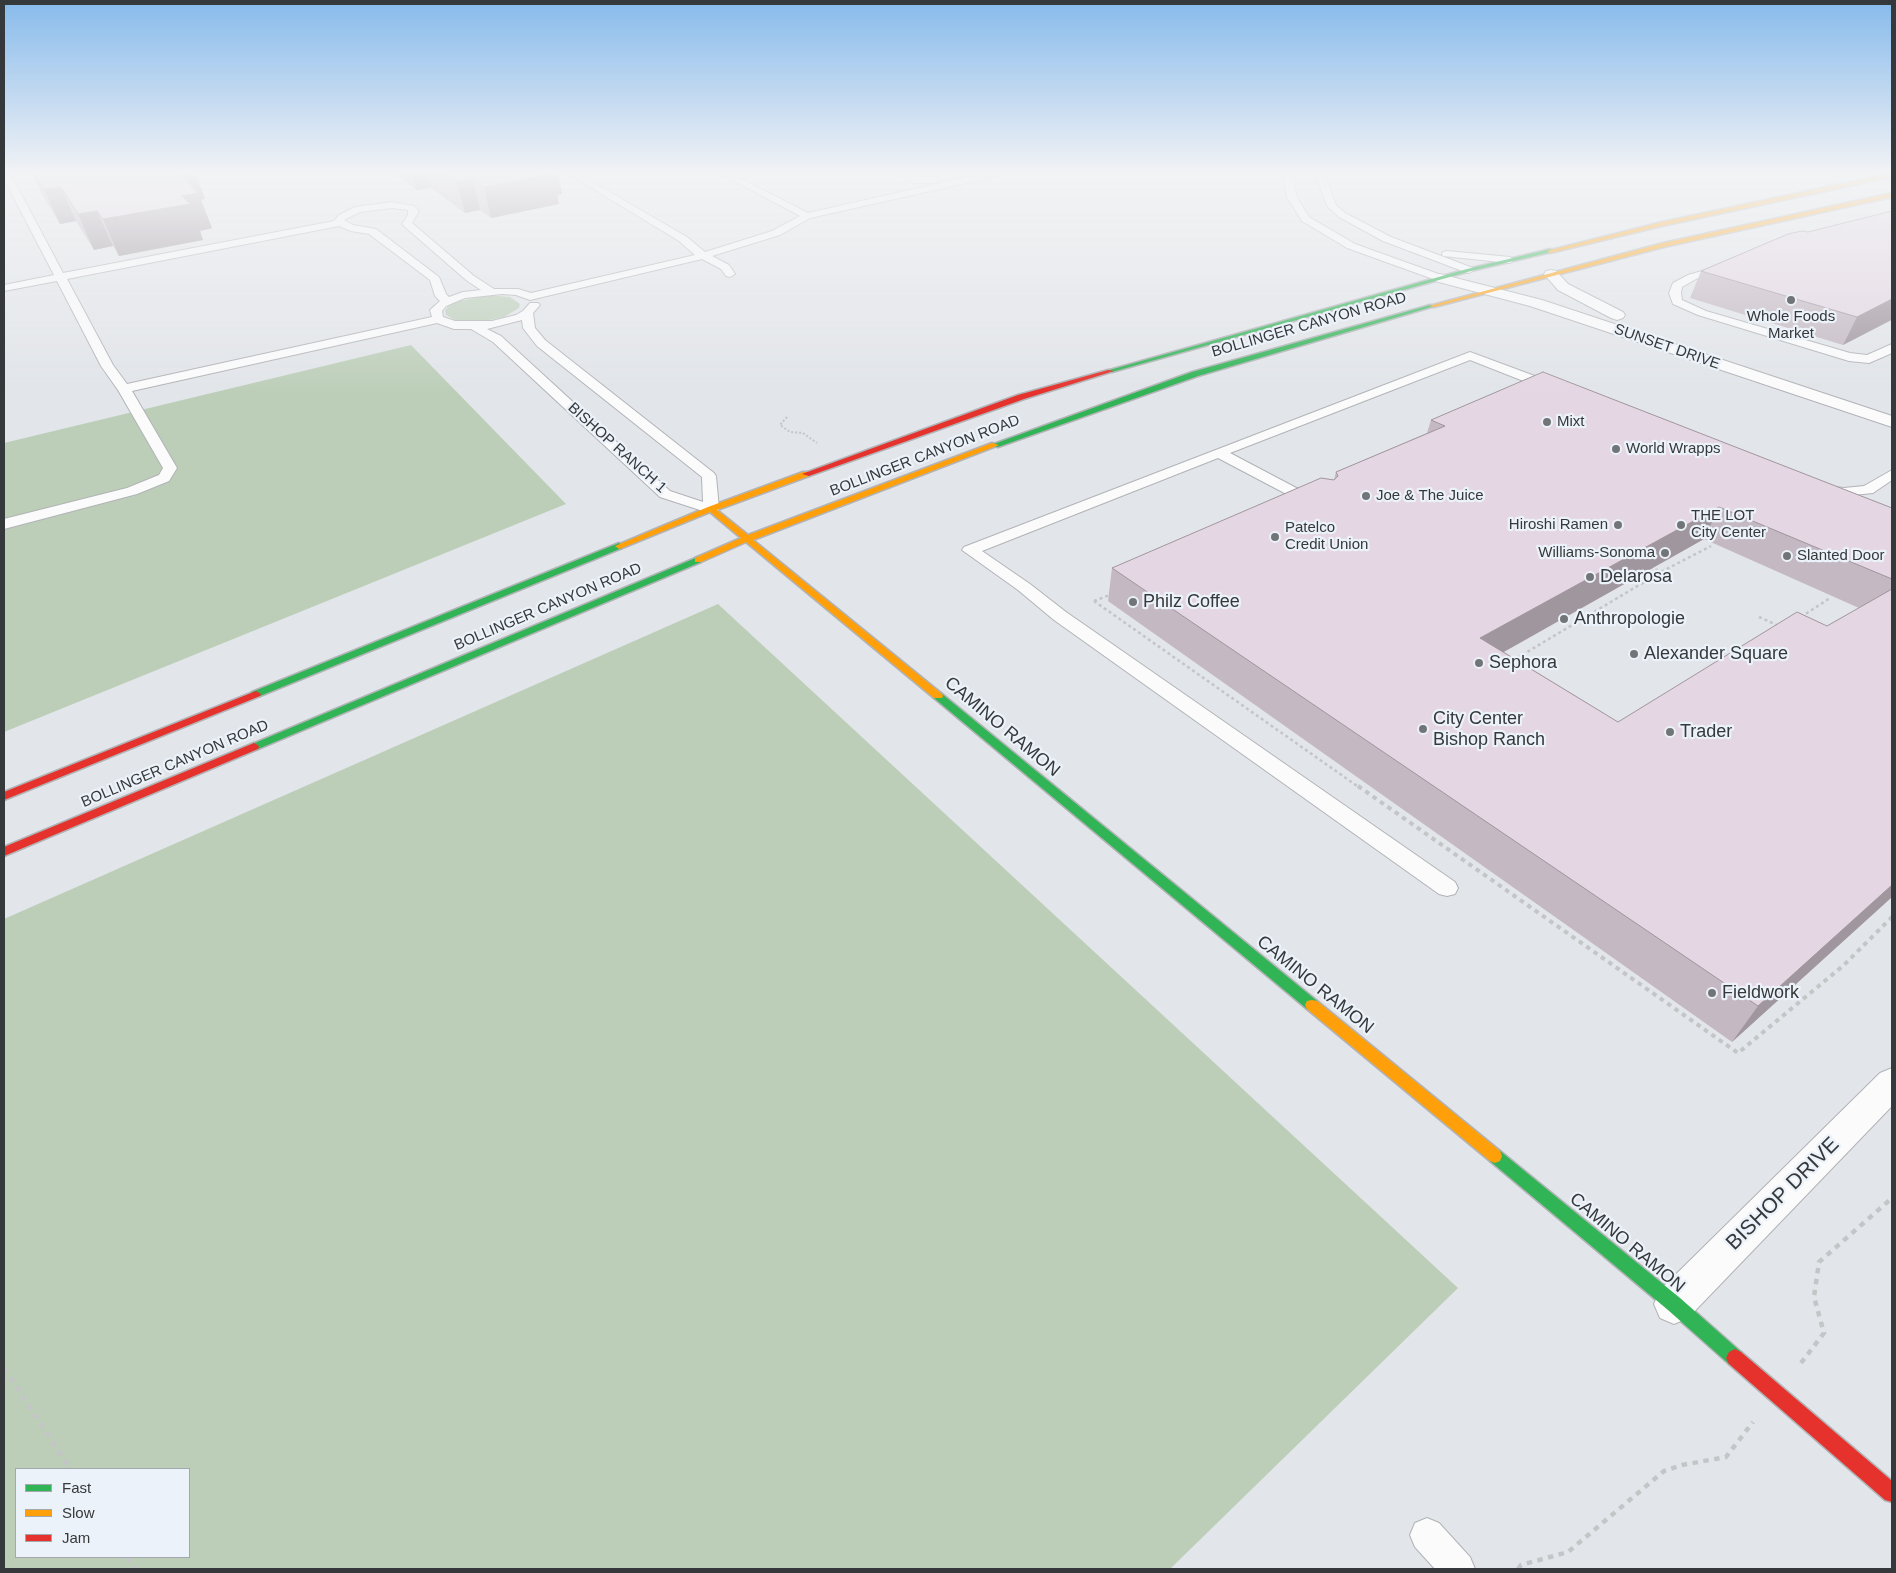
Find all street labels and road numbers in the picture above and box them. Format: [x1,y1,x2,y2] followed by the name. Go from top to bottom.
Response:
[1210,289,1408,361] street label: BOLLINGER CANYON ROAD
[1612,320,1722,374] street label: SUNSET DRIVE
[564,399,670,497] street label: BISHOP RANCH 1
[828,411,1022,501] street label: BOLLINGER CANYON ROAD
[452,559,644,655] street label: BOLLINGER CANYON ROAD
[940,672,1064,782] street label: CAMINO RAMON
[79,716,271,812] street label: BOLLINGER CANYON ROAD
[1252,931,1378,1039] street label: CAMINO RAMON
[1721,1132,1845,1256] street label: BISHOP DRIVE
[1565,1188,1689,1298] street label: CAMINO RAMON

